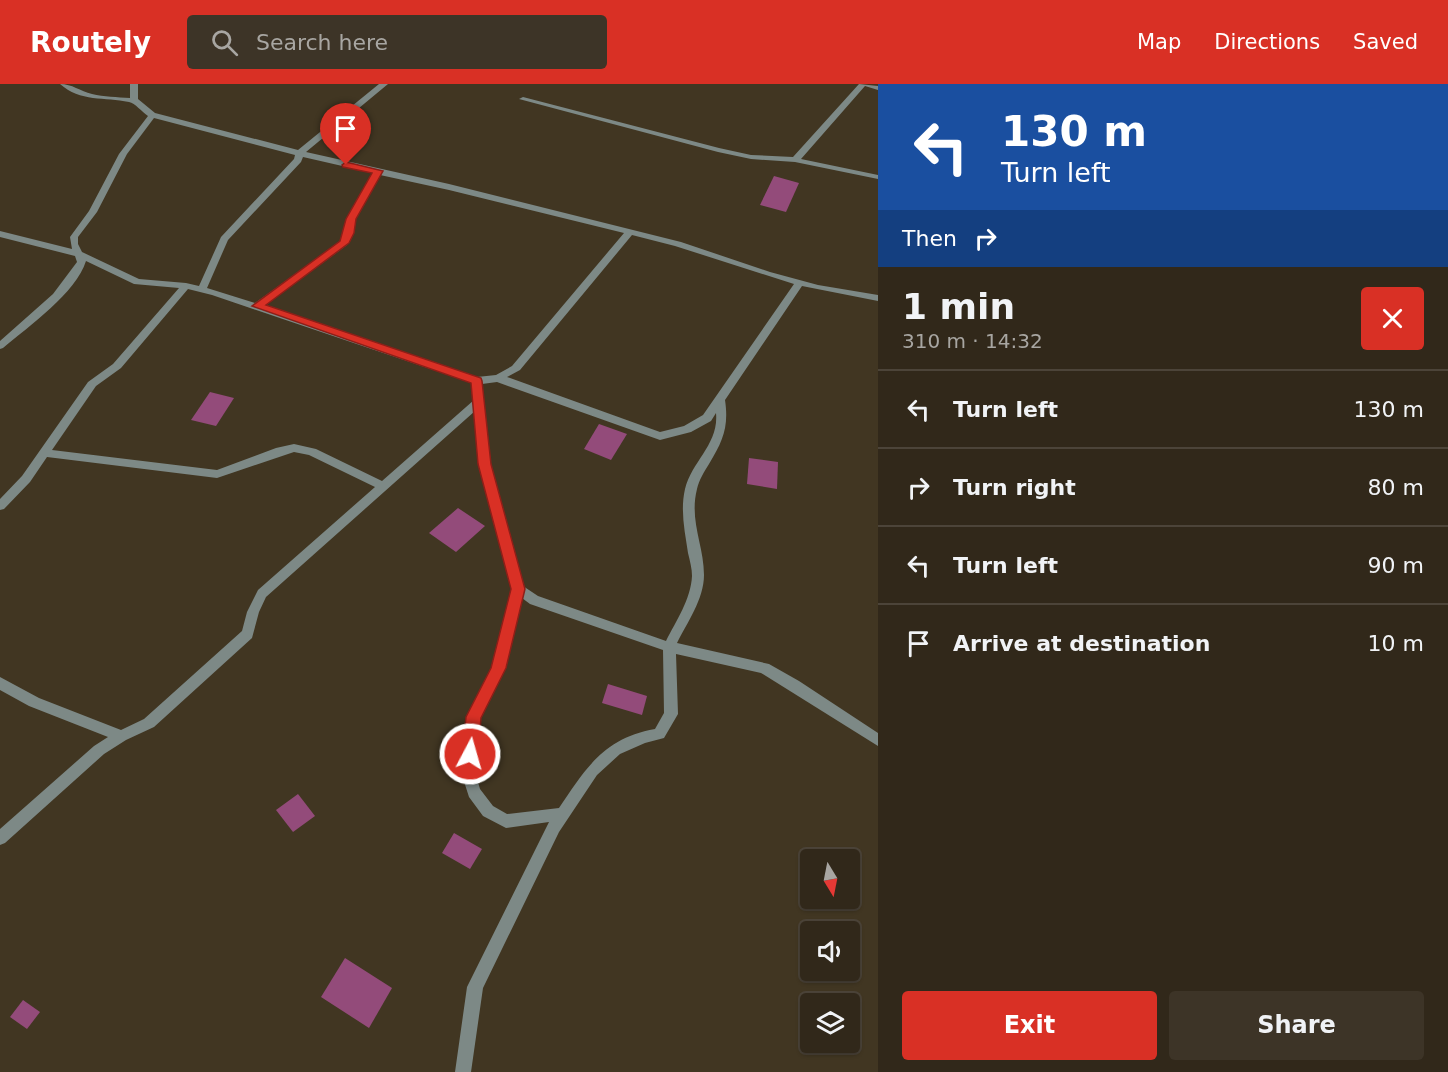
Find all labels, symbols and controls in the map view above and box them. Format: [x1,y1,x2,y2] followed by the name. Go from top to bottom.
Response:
[187,15,607,69] search box
[30,26,151,59] text: Routely
[208,26,241,59] icon: search
[256,30,388,55] text: Search here
[1137,30,1181,54] text: Map
[1214,30,1320,54] text: Directions
[1353,30,1418,54] text: Saved
[320,103,371,165] pin
[1001,107,1147,156] text: 130 m
[902,108,980,186] icon: left
[329,112,362,145] icon: arrive
[1001,157,1111,188] text: Turn left
[969,222,1002,255] icon: right
[902,226,957,251] text: Then
[902,286,1015,327] text: 1 min
[1361,287,1424,350] button: close
[902,329,1043,353] text: 310 m · 14:32
[902,393,935,426] icon: left
[953,397,1058,422] text: Turn left
[1354,397,1424,422] text: 130 m
[902,471,935,504] icon: right
[953,475,1076,500] text: Turn right
[1368,475,1424,500] text: 80 m
[902,549,935,582] icon: left
[953,553,1058,578] text: Turn left
[1368,553,1424,578] text: 90 m
[902,627,935,660] icon: arrive
[953,631,1210,656] text: Arrive at destination
[1368,631,1424,656] text: 10 m
[438,722,502,786] position arrow
[800,849,860,909] north arrow
[800,849,860,1053] map controls
[800,921,860,981] button: sound
[902,991,1157,1060] button: Exit
[1169,991,1424,1060] button: Share
[800,993,860,1053] button: layers

